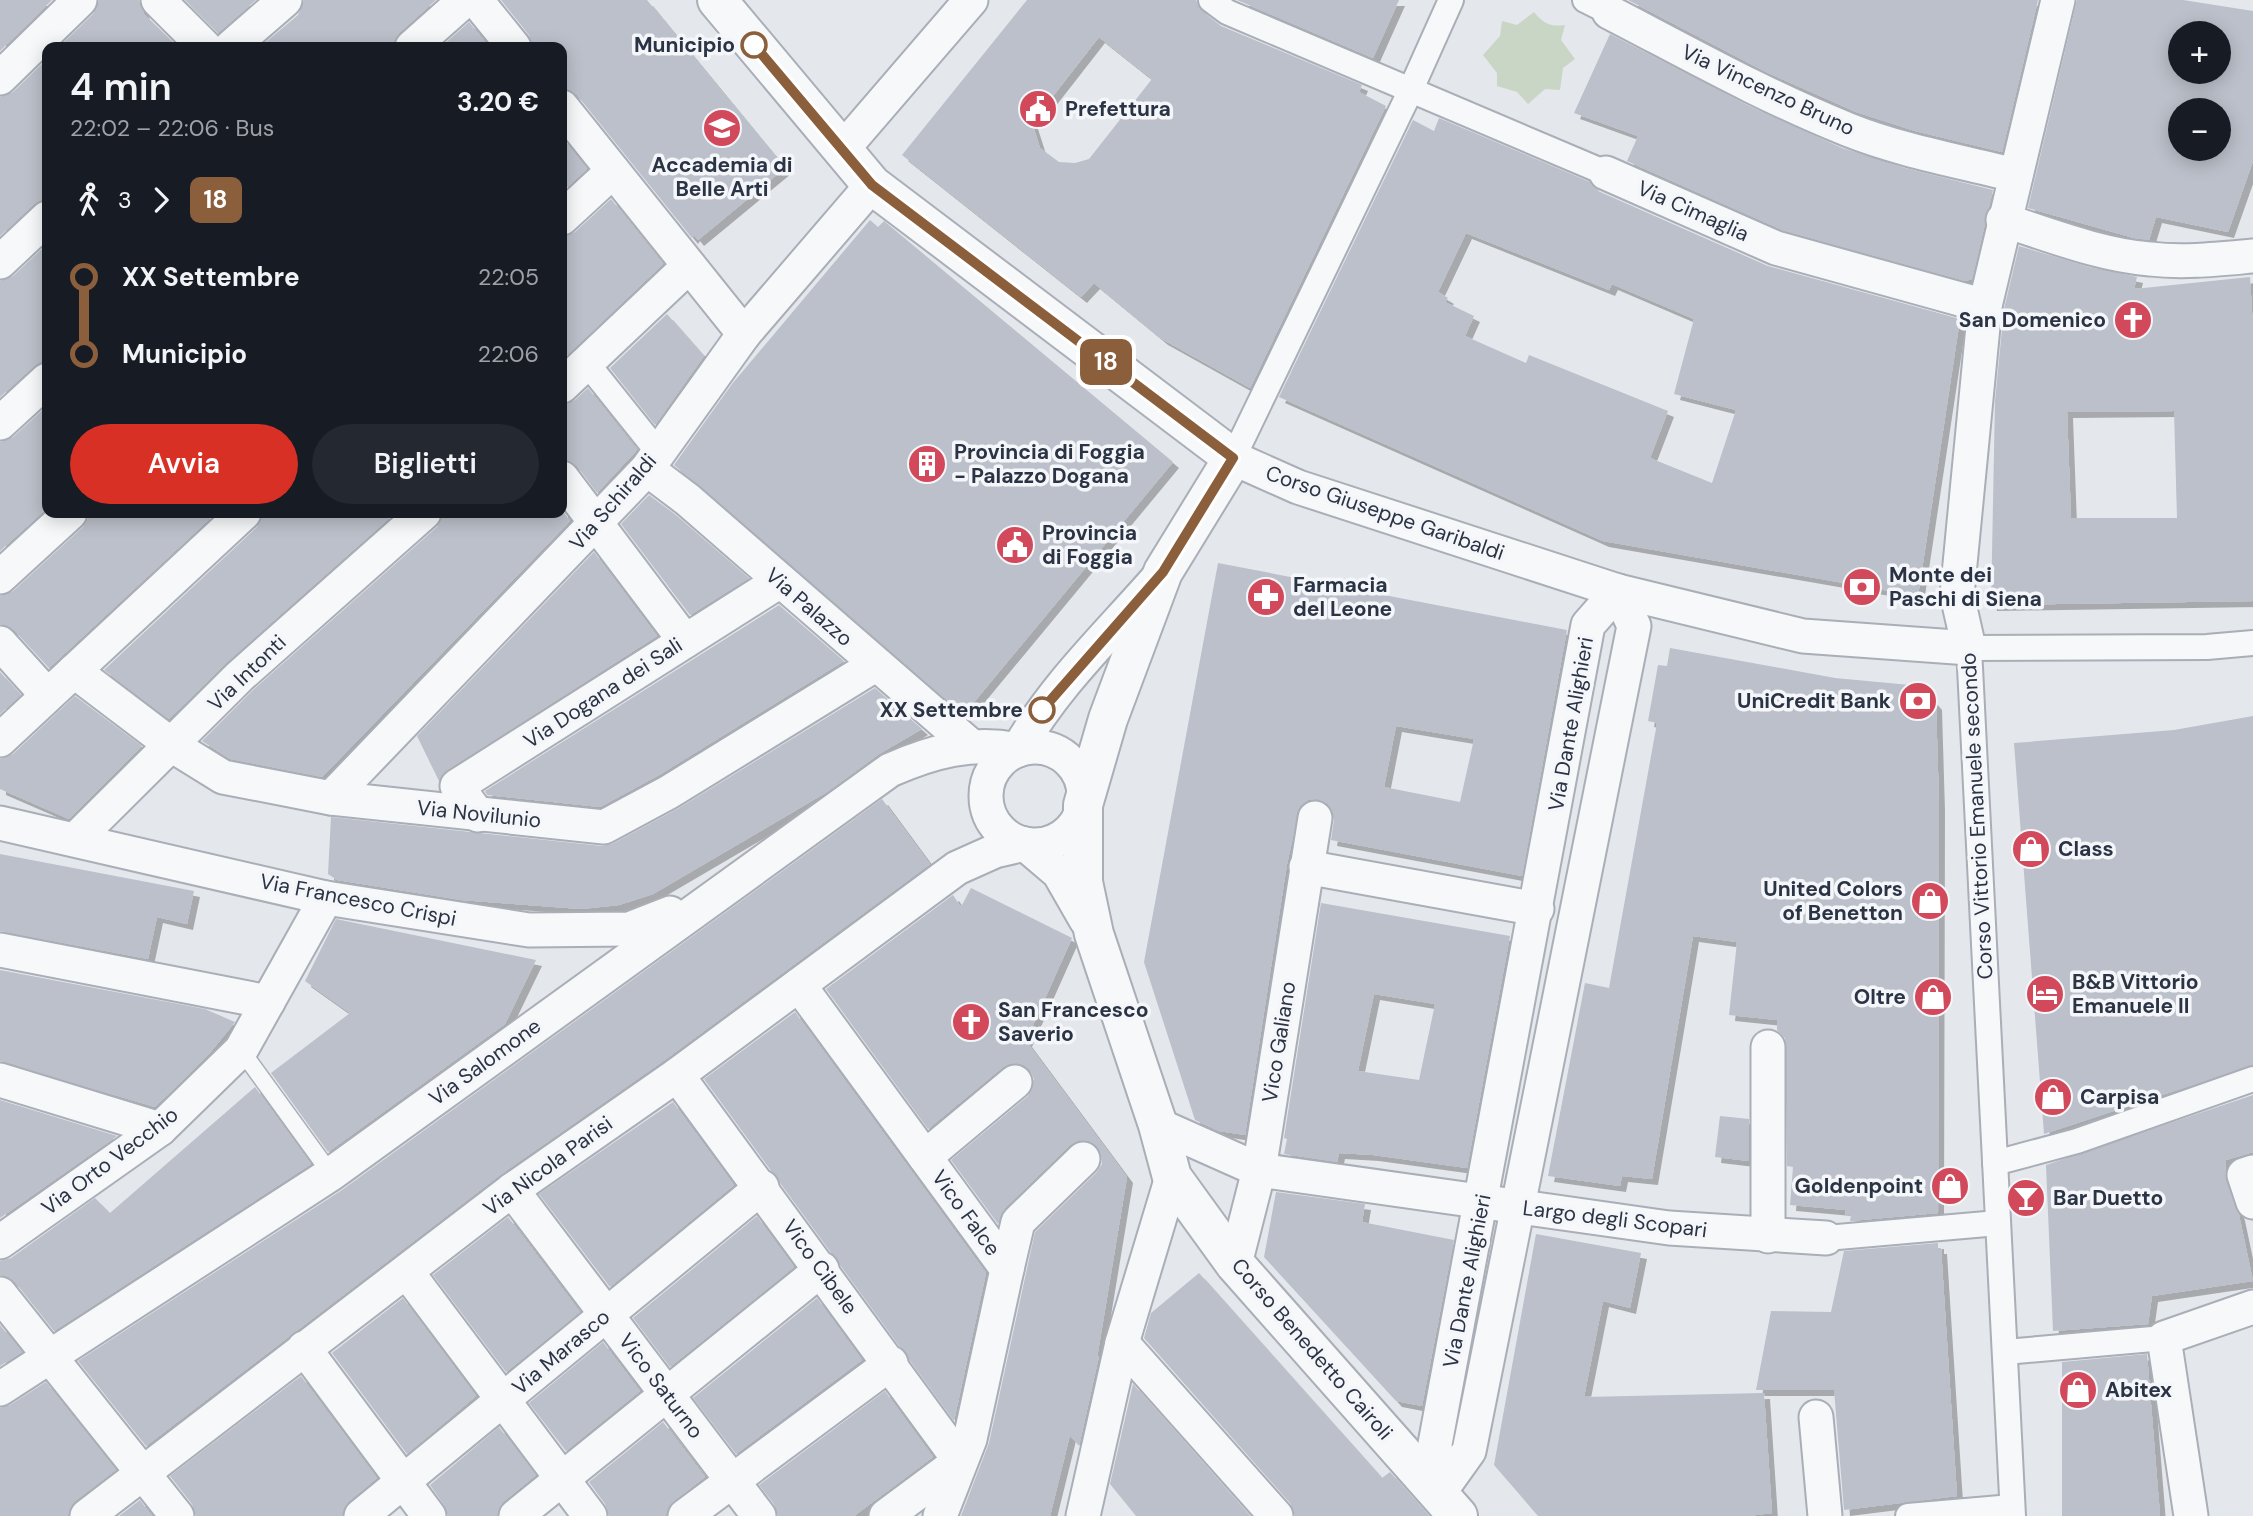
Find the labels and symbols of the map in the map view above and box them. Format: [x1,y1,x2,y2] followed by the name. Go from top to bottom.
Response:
[634,31,735,59] place label: Municipio
[741,32,767,58] marker: Municipio
[1677,38,1859,142] street label: Via Vincenzo Bruno
[1017,88,1059,130] public building icon: Prefettura
[1065,95,1171,123] place label: Prefettura
[701,107,743,149] school or university icon: Accademia di Belle Arti
[652,151,792,203] place label: Accademia di Belle Arti
[1633,174,1753,248] street label: Via Cimaglia
[2112,299,2154,341] church icon: San Domenico
[1959,306,2106,334] place label: San Domenico
[1074,339,1138,385] line badge: 18
[954,438,1145,490] place label: Provincia di Foggia - Palazzo Dogana
[906,443,948,485] building icon: Provincia di Foggia - Palazzo Dogana
[563,448,663,556] street label: Via Schiraldi
[1262,459,1508,567] street label: Corso Giuseppe Garibaldi
[1042,519,1137,571] place label: Provincia di Foggia
[994,524,1036,566] public building icon: Provincia di Foggia
[759,561,859,653] street label: Via Palazzo
[1889,561,2042,613] place label: Monte dei Paschi di Siena
[1841,566,1883,608] bank icon: Monte dei Paschi di Siena
[1293,571,1392,623] place label: Farmacia del Leone
[1245,576,1287,618] pharmacy icon: Farmacia del Leone
[202,629,292,717] street label: Via Intonti
[518,631,688,755] street label: Via Dogana dei Sali
[1542,635,1600,813] street label: Via Dante Alighieri
[1954,652,2000,980] street label: Corso Vittorio Emanuele secondo
[1897,680,1939,722] bank icon: UniCredit Bank
[1737,687,1891,715] place label: UniCredit Bank
[880,696,1023,724] place label: XX Settembre
[1029,697,1055,723] marker: XX Settembre
[415,794,543,834] street label: Via Novilunio
[2010,828,2052,870] shop icon: Class
[2058,835,2114,863] place label: Class
[257,867,459,933] street label: Via Francesco Crispi
[1763,875,1903,927] place label: United Colors of Benetton
[1909,880,1951,922] shop icon: United Colors of Benetton
[2072,968,2199,1020] place label: B&B Vittorio Emanuele II
[2024,973,2066,1015] hotel icon: B&B Vittorio Emanuele II
[1912,976,1954,1018] shop icon: Oltre
[1256,979,1302,1105] street label: Vico Galiano
[1854,983,1906,1011] place label: Oltre
[998,996,1149,1048] place label: San Francesco Saverio
[950,1001,992,1043] church icon: San Francesco Saverio
[423,1012,547,1112] street label: Via Salomone
[2032,1076,2074,1118] shop icon: Carpisa
[2080,1083,2159,1111] place label: Carpisa
[36,1100,184,1222] street label: Via Orto Vecchio
[478,1110,618,1222] street label: Via Nicola Parisi
[925,1164,1007,1262] street label: Vico Falce
[1929,1165,1971,1207] shop icon: Goldenpoint
[1795,1172,1923,1200] place label: Goldenpoint
[2005,1177,2047,1219] bar icon: Bar Duetto
[2053,1184,2163,1212] place label: Bar Duetto
[1436,1192,1498,1370] street label: Via Dante Alighieri
[1521,1194,1709,1244] street label: Largo degli Scopari
[776,1214,864,1320] street label: Vico Cibele
[1225,1252,1399,1446] street label: Corso Benedetto Cairoli
[506,1303,616,1401] street label: Via Marasco
[612,1328,710,1444] street label: Vico Saturno
[2057,1369,2099,1411] shop icon: Abitex
[2105,1376,2172,1404] place label: Abitex

